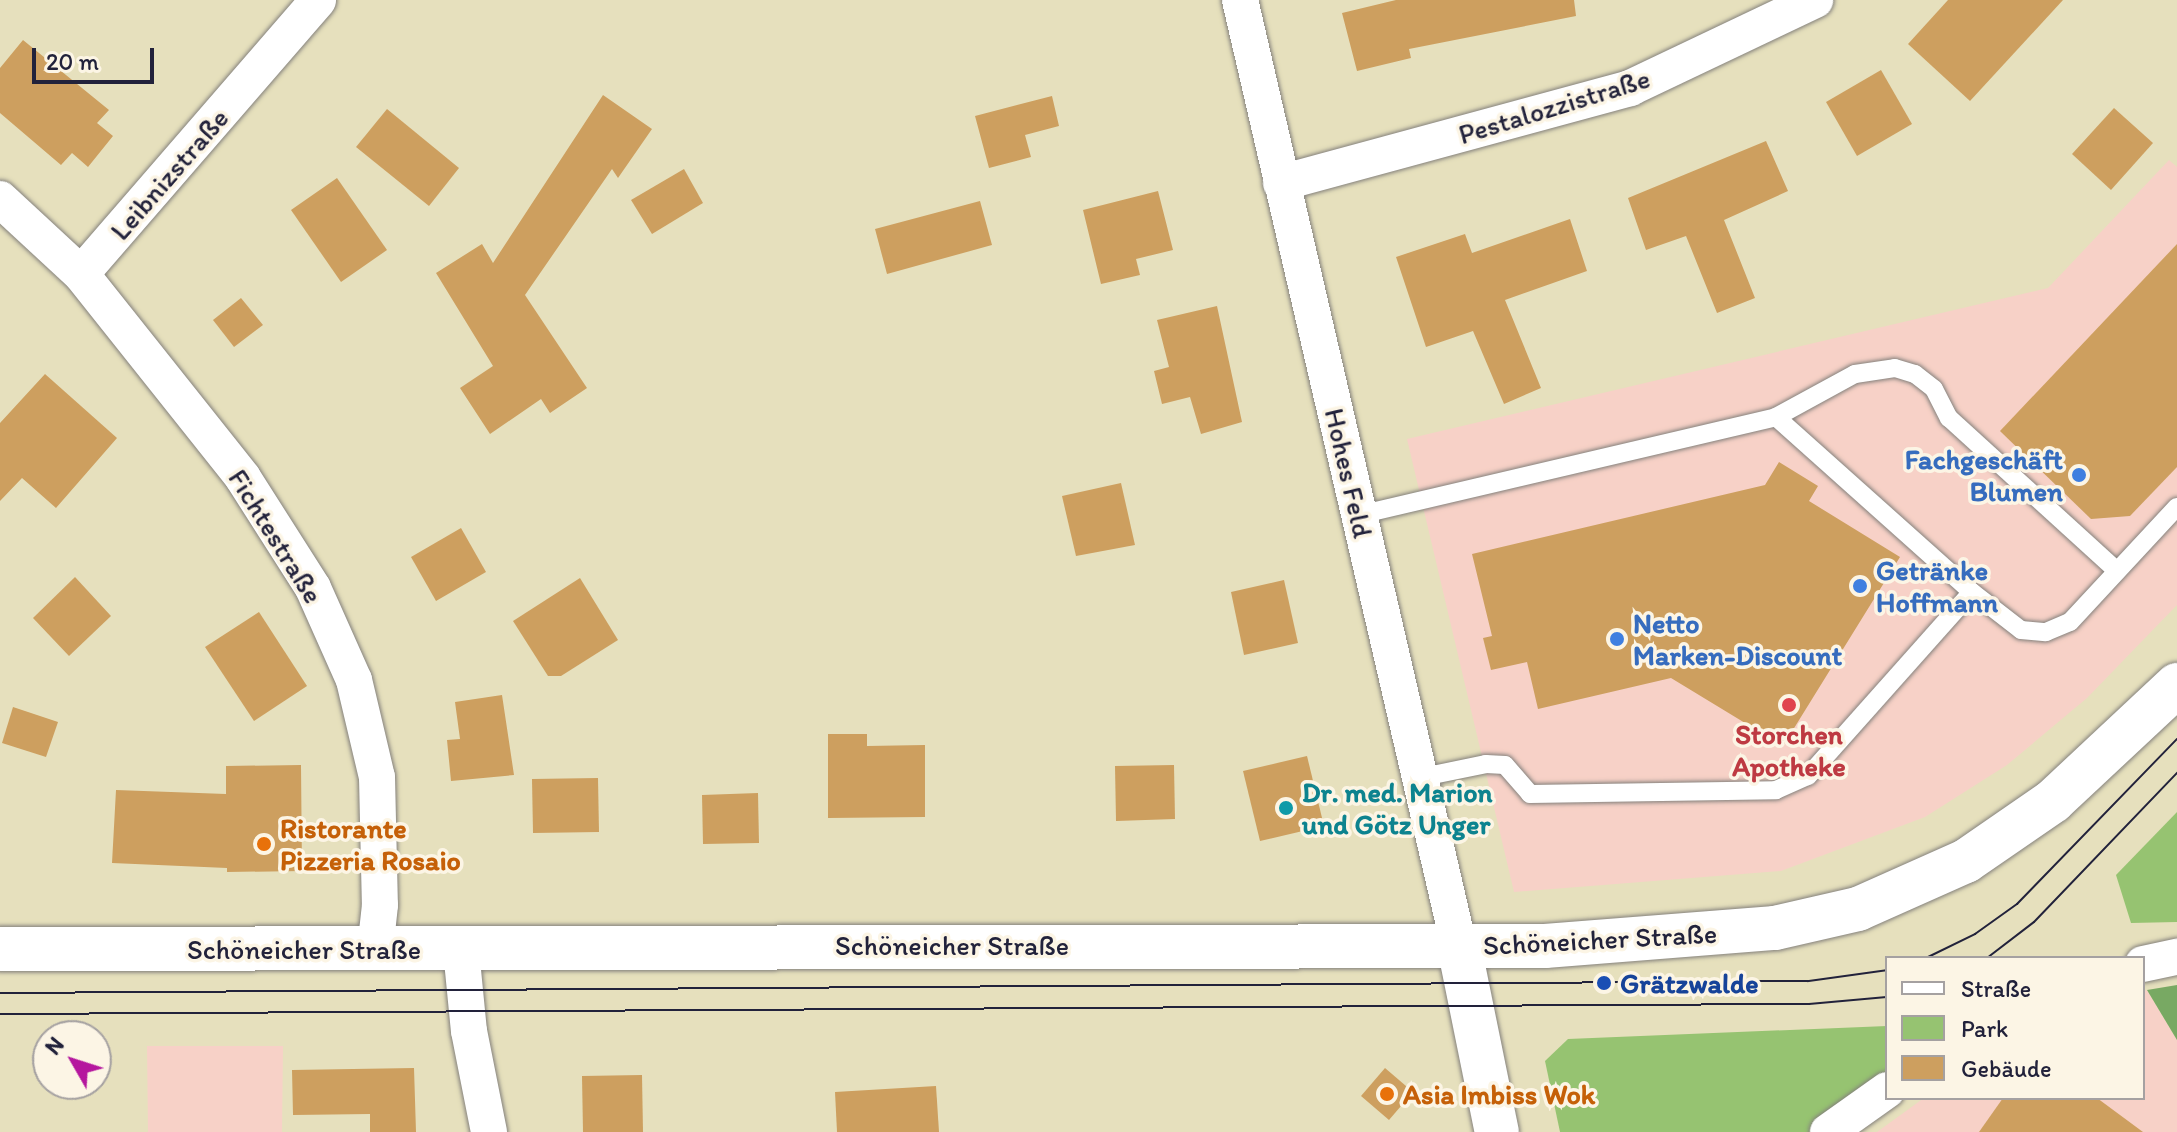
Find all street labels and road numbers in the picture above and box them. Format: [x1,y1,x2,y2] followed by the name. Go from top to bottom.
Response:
[1454,61,1654,151] street label: Pestalozzistraße
[103,101,235,247] street label: Leibnizstraße
[1318,406,1380,540] street label: Hohes Feld
[222,463,330,609] street label: Fichtestraße
[1482,916,1718,962] street label: Schöneicher Straße
[835,928,1069,962] street label: Schöneicher Straße
[187,932,421,966] street label: Schöneicher Straße

